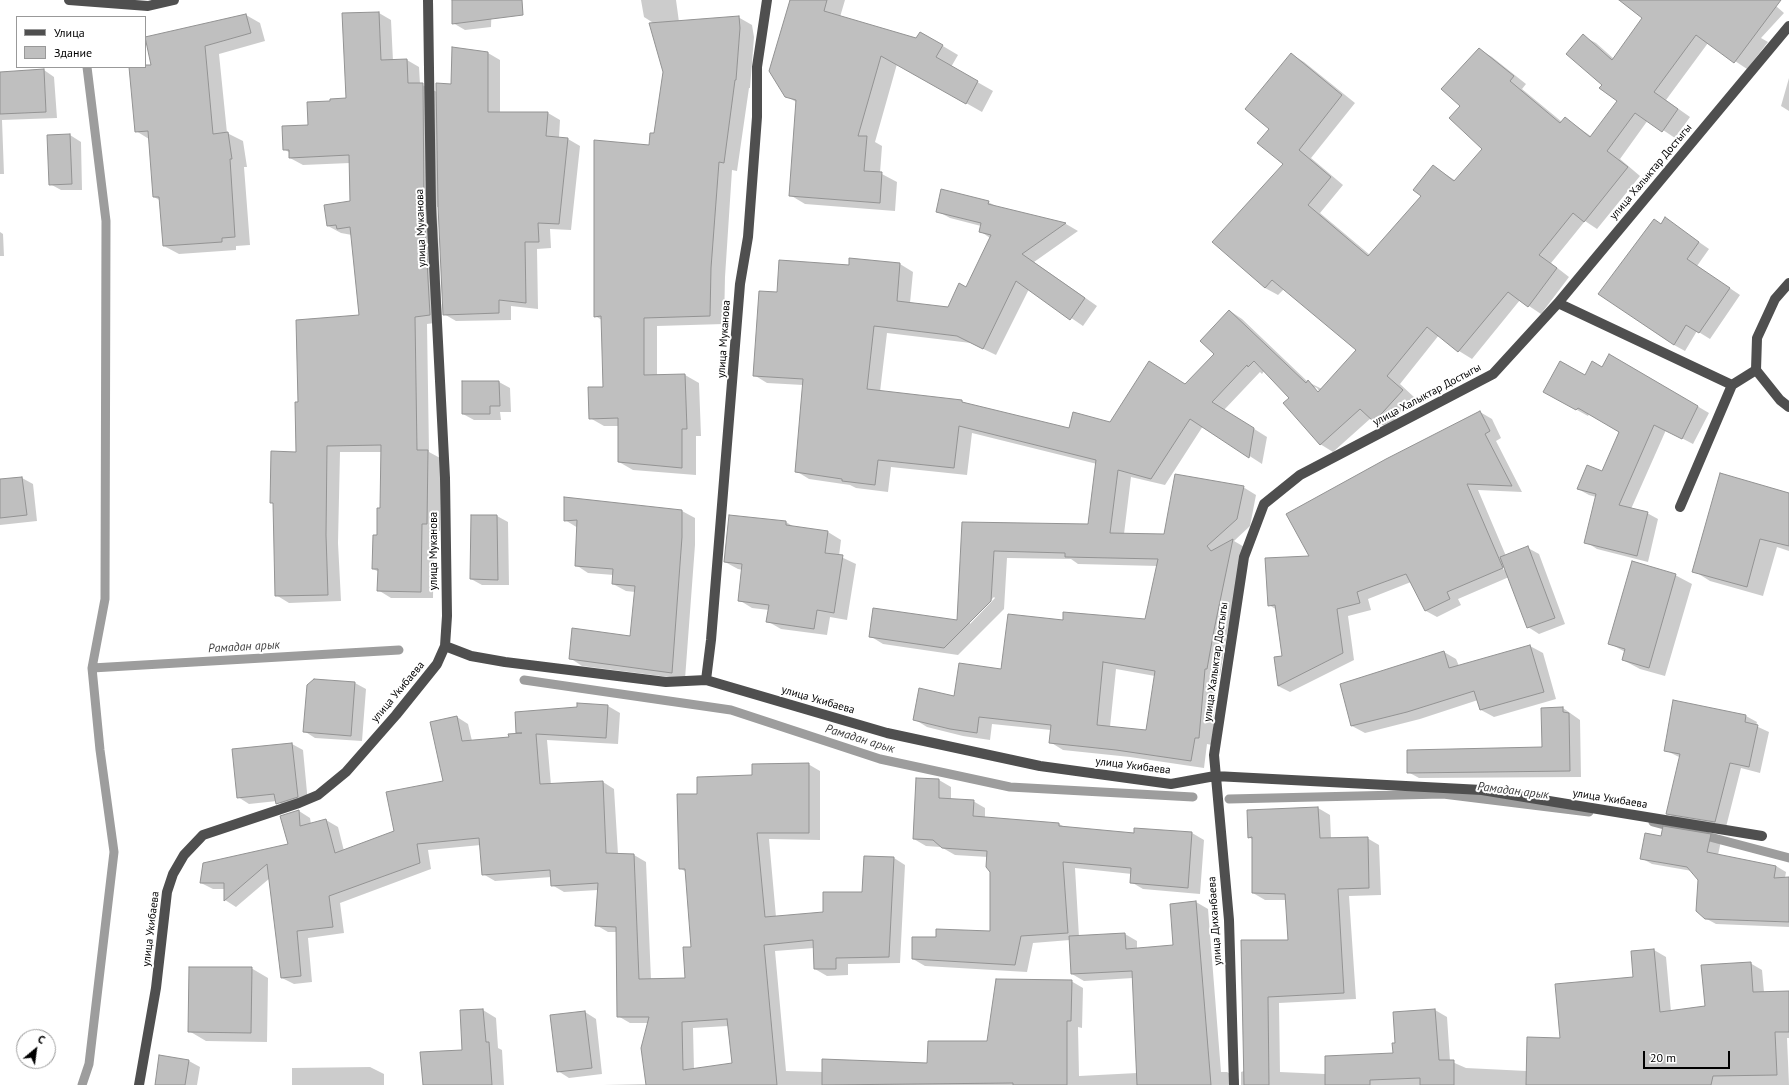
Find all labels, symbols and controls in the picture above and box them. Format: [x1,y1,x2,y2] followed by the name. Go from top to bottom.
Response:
[16,16,146,68] legend
[54,25,85,40] text: Улица
[54,45,92,60] text: Здание
[1607,122,1695,222] street label: улица Халыктар Достыгы
[413,189,429,267] street label: улица Муканова
[715,300,733,378] street label: улица Муканова
[1371,361,1483,429] street label: улица Халыктар Достыгы
[427,512,441,590] street label: улица Муканова
[1201,601,1231,723] street label: улица Халыктар Достыгы
[208,638,280,656] water label: Рамадан арык
[369,659,427,725] street label: улица Укибаева
[780,683,856,717] street label: улица Укибаева
[824,722,896,756] water label: Рамадан арык
[1095,755,1171,777] street label: улица Укибаева
[1476,779,1550,803] water label: Рамадан арык
[1572,787,1648,811] street label: улица Укибаева
[1205,876,1225,966] street label: улица Диханбаева
[140,891,162,967] street label: улица Укибаева
[16,1029,56,1069] north arrow
[35,1032,47,1047] text: С
[1645,1043,1732,1069] scale bar
[1650,1050,1676,1065] text: 20 m

